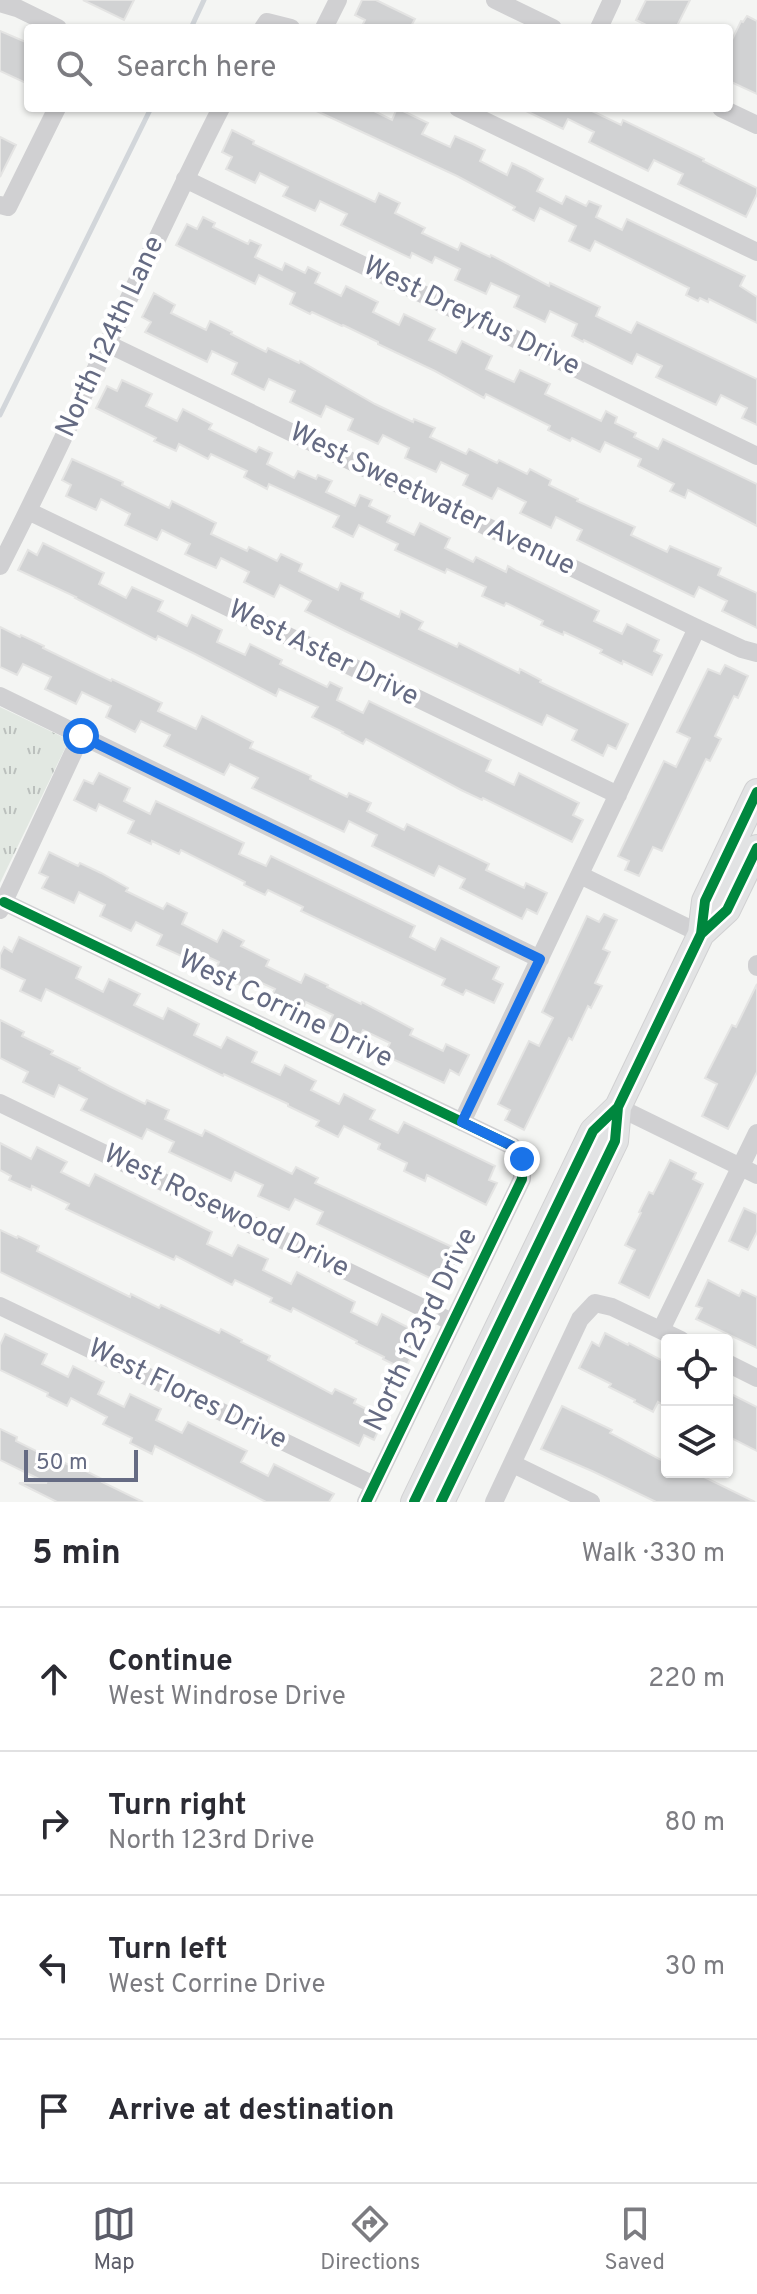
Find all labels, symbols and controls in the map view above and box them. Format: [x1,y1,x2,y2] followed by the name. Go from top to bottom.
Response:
[24,24,733,112] search box
[52,46,96,90] icon: search
[116,50,276,87] text: Search here
[49,231,173,443] street label: North 124th Lane
[357,249,585,385] street label: West Dreyfus Drive
[283,415,581,585] street label: West Sweetwater Avenue
[222,592,424,716] street label: West Aster Drive
[63,718,99,754] route start
[172,942,398,1078] street label: West Corrine Drive
[97,1137,355,1287] street label: West Rosewood Drive
[504,1141,540,1177] route end
[357,1222,487,1438] street label: North 123rd Drive
[81,1331,293,1459] street label: West Flores Drive
[661,1334,733,1478] map controls
[661,1334,733,1406] button: locate
[661,1406,733,1478] button: layers
[24,1446,138,1482] scale bar
[36,1450,88,1477] text: 50 m
[32,1533,121,1576] text: 5 min
[581,1538,725,1571] text: Walk · 330 m
[108,1644,233,1681] text: Continue
[32,1657,76,1701] icon: ahead
[648,1663,725,1696] text: 220 m
[108,1681,346,1714] text: West Windrose Drive
[108,1788,246,1825] text: Turn right
[32,1801,76,1845] icon: right
[665,1807,725,1840] text: 80 m
[108,1825,314,1858] text: North 123rd Drive
[108,1932,228,1969] text: Turn left
[32,1945,76,1989] icon: left
[665,1951,725,1984] text: 30 m
[108,1969,326,2002] text: West Corrine Drive
[32,2089,76,2133] icon: arrive
[108,2093,394,2130] text: Arrive at destination
[92,2202,136,2277] tab: Map
[320,2202,420,2277] tab: Directions
[604,2202,665,2277] tab: Saved

